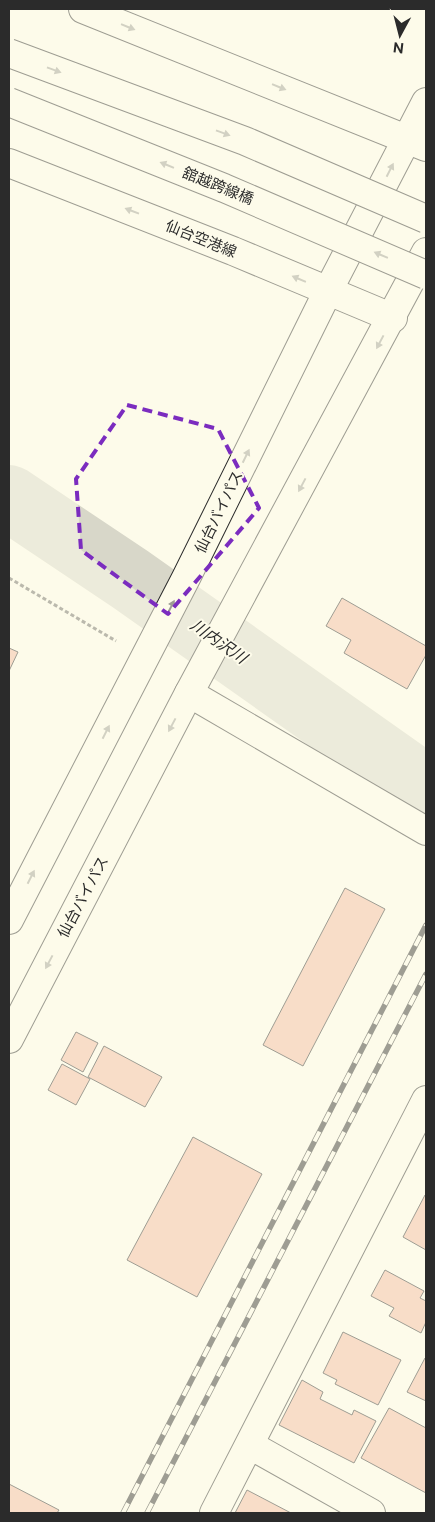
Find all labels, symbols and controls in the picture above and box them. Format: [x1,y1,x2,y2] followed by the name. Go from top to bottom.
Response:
[375,10,425,60] north arrow
[121,23,136,31] one-way arrow
[392,39,405,57] text: N
[47,67,62,74] one-way arrow
[272,83,287,91] one-way arrow
[216,129,231,137] one-way arrow
[159,161,174,169] one-way arrow
[386,163,394,177] one-way arrow
[180,164,256,207] street label: 舘越跨線橋
[125,207,139,215] one-way arrow
[163,217,239,260] street label: 仙台空港線
[374,251,388,259] one-way arrow
[292,274,306,282] one-way arrow
[375,335,384,349] one-way arrow
[242,449,250,463] one-way arrow
[191,468,246,556] street label: 仙台バイパス
[298,478,306,492] one-way arrow
[167,600,175,615] one-way arrow
[187,615,252,669] water label: 川内沢川
[168,717,176,732] one-way arrow
[102,725,110,740] one-way arrow
[54,853,111,940] street label: 仙台バイパス
[27,869,35,884] one-way arrow
[45,955,53,969] one-way arrow

